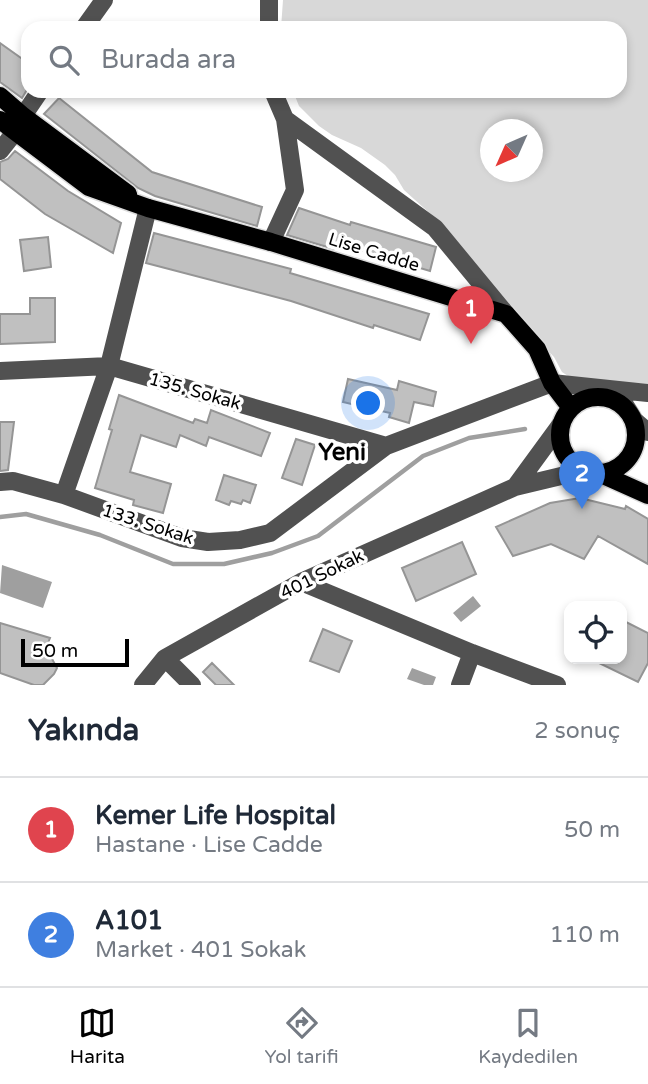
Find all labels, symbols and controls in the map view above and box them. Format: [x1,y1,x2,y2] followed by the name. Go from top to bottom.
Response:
[21,21,627,98] search box
[45,41,83,79] icon: search
[101,44,236,75] text: Burada ara
[480,119,543,182] north arrow
[326,228,422,276] street label: Lise Cadde
[448,286,494,344] pin: 1
[146,367,244,415] street label: 135. Sokak
[351,386,385,420] your location
[318,438,366,467] district label: Yeni
[559,451,605,509] pin: 2
[99,499,197,549] street label: 133. Sokak
[277,544,368,604] street label: 401 Sokak
[564,601,627,664] map controls
[564,601,627,664] button: locate
[21,636,130,668] scale bar
[32,640,78,662] text: 50 m
[28,712,139,749] text: Yakında
[534,717,620,745] text: 2 sonuç
[95,800,336,831] text: Kemer Life Hospital
[44,816,58,844] text: 1
[564,816,620,844] text: 50 m
[95,831,323,859] text: Hastane · Lise Cadde
[95,905,163,936] text: A101
[44,921,58,949] text: 2
[550,921,620,949] text: 110 m
[95,936,306,964] text: Market · 401 Sokak
[70,1004,125,1068] tab: Harita
[265,1004,339,1068] tab: Yol tarifi
[478,1004,578,1068] tab: Kaydedilen

